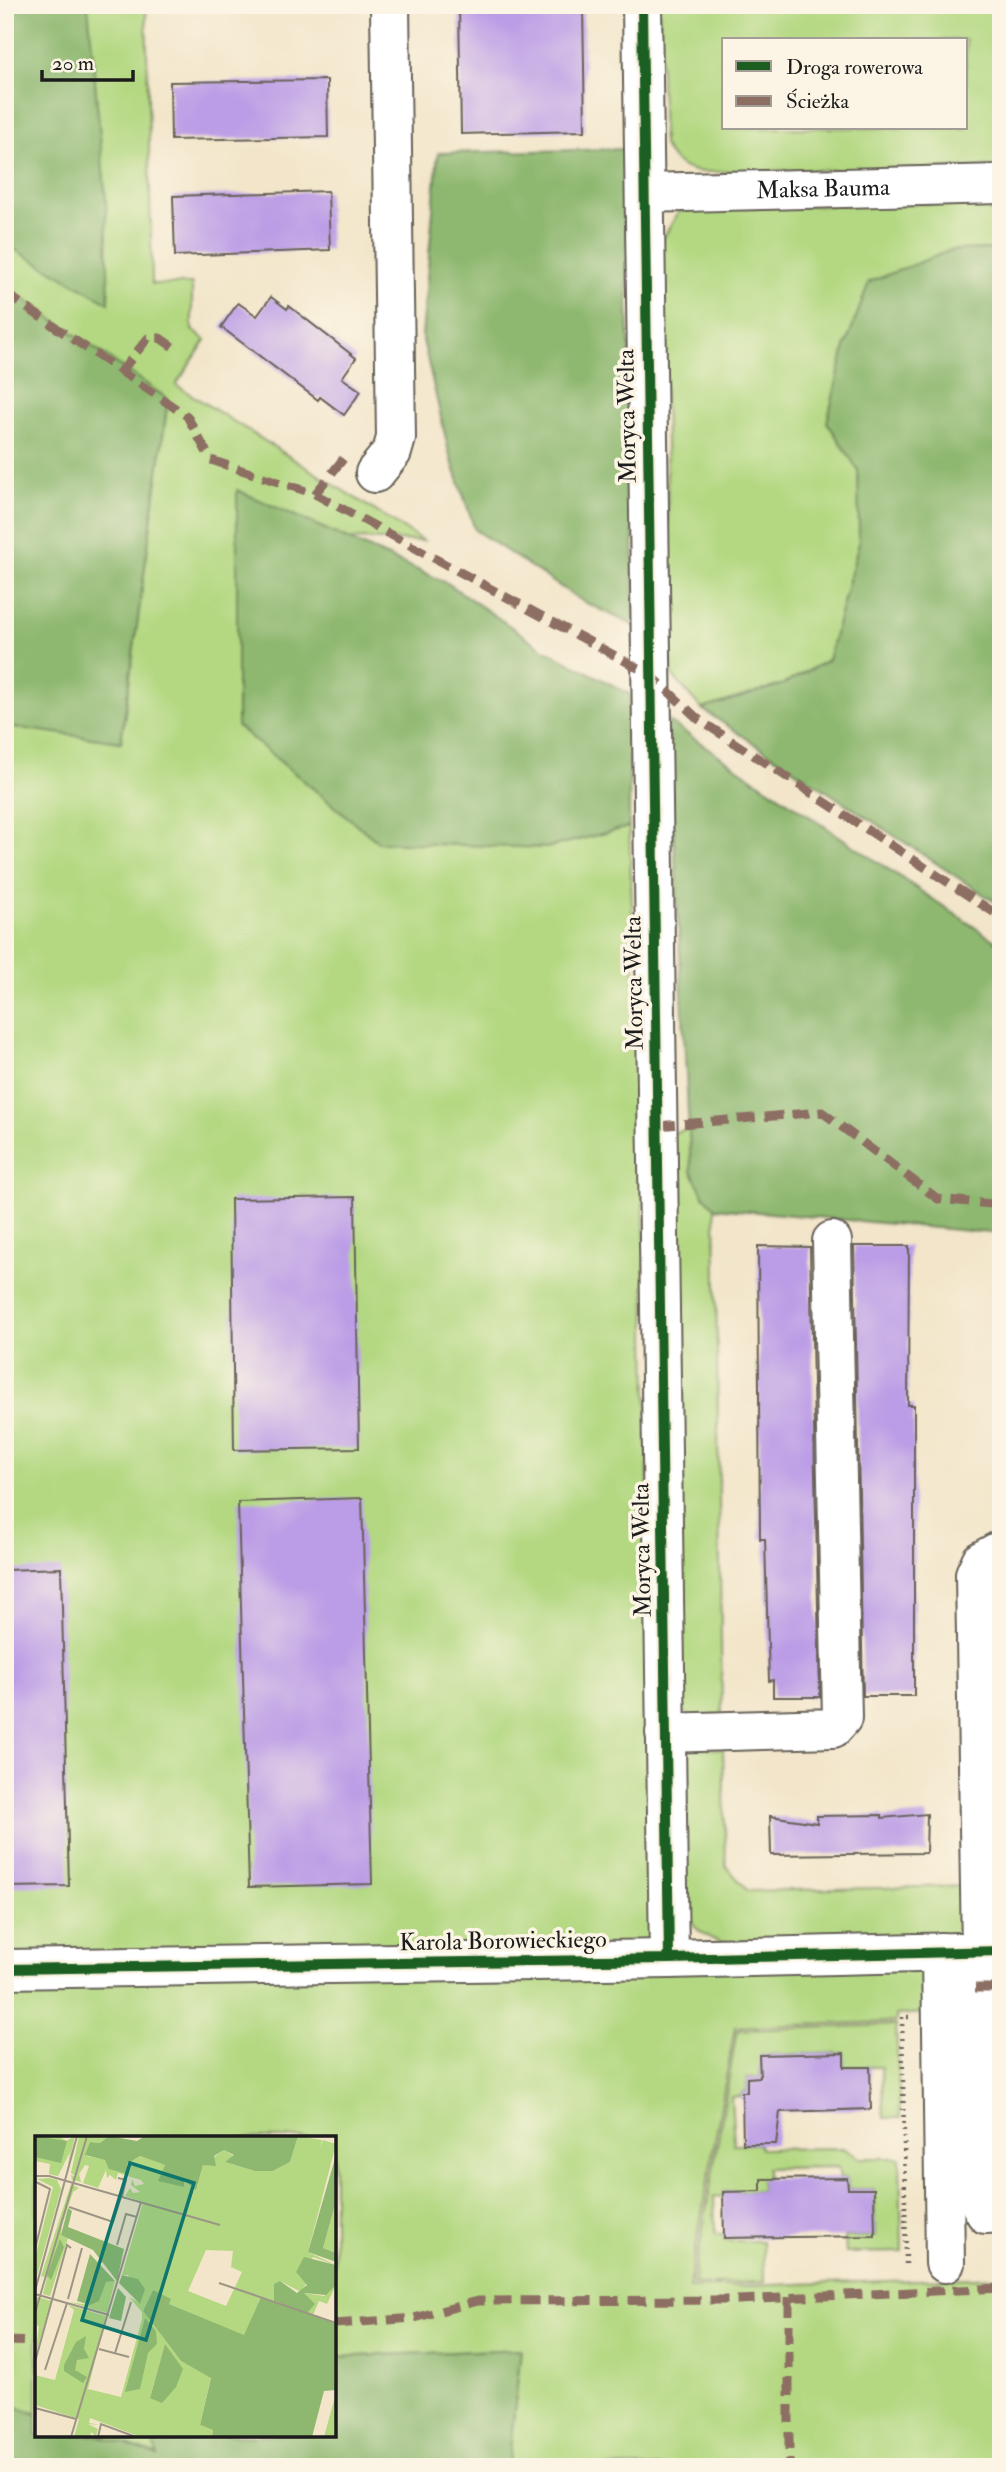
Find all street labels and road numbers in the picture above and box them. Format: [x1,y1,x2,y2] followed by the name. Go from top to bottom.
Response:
[756,171,891,206] street label: Maksa Bauma
[610,348,644,483] street label: Moryca Welta
[617,915,651,1050] street label: Moryca Welta
[625,1482,659,1617] street label: Moryca Welta
[399,1924,607,1958] street label: Karola Borowieckiego

